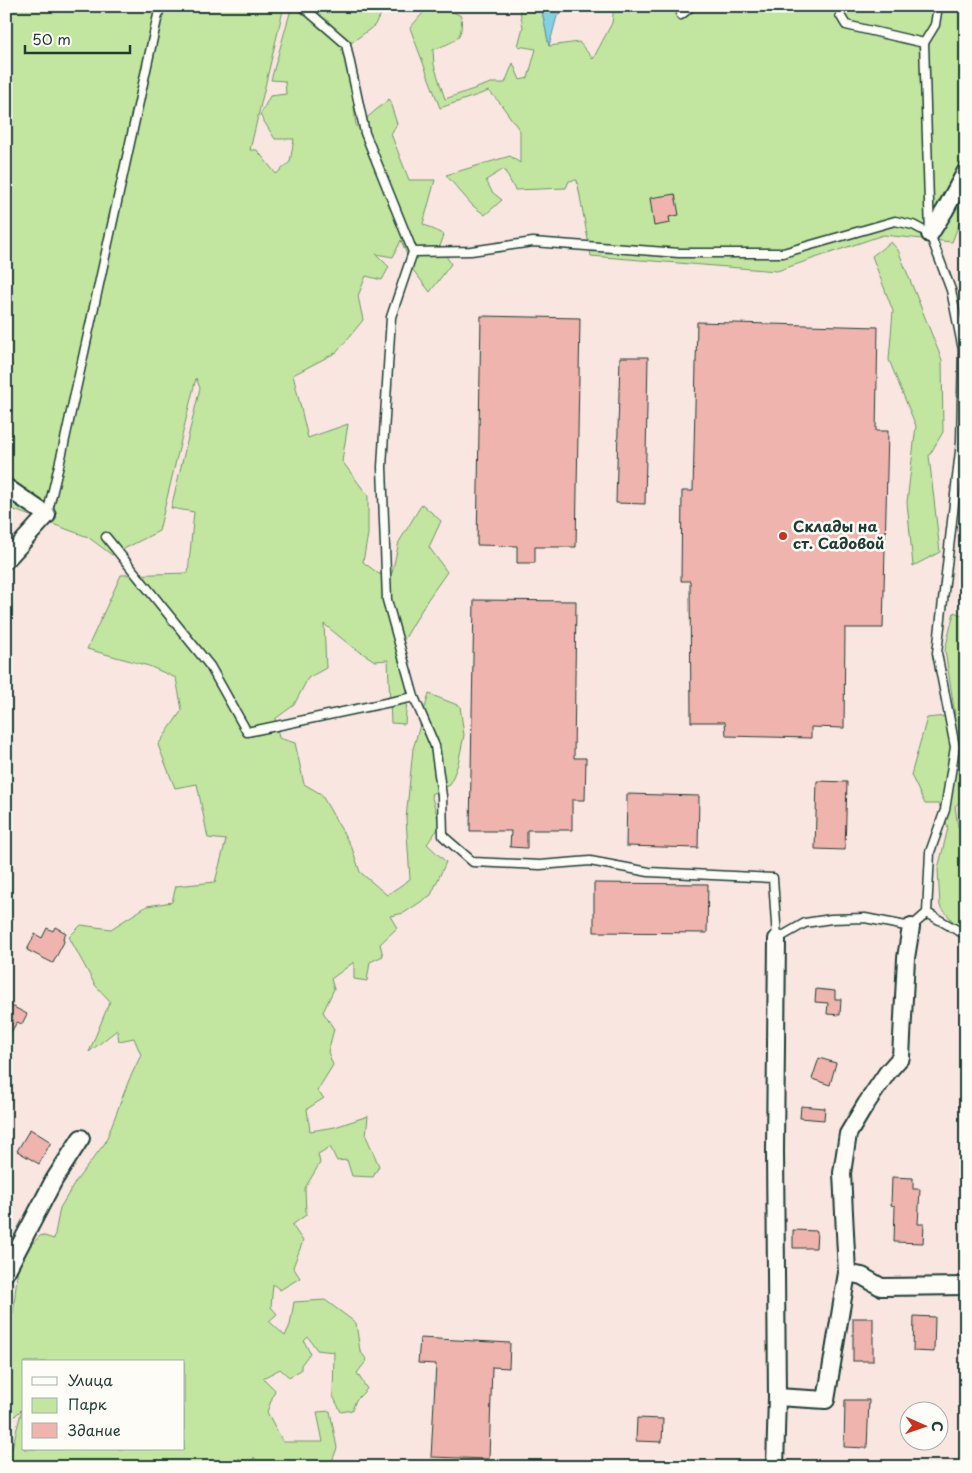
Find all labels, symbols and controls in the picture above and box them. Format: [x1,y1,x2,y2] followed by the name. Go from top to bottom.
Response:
[25,22,130,54] scale bar
[32,27,71,50] text: 50 m
[793,514,884,554] place label: Склады на ст. Садовой
[777,530,789,542] marker: Склады на ст. Садовой
[22,1360,185,1450] legend
[68,1368,113,1391] text: Улица
[68,1392,107,1415] text: Парк
[900,1400,950,1450] north arrow
[68,1418,121,1441] text: Здание
[927,1421,948,1432] text: С

